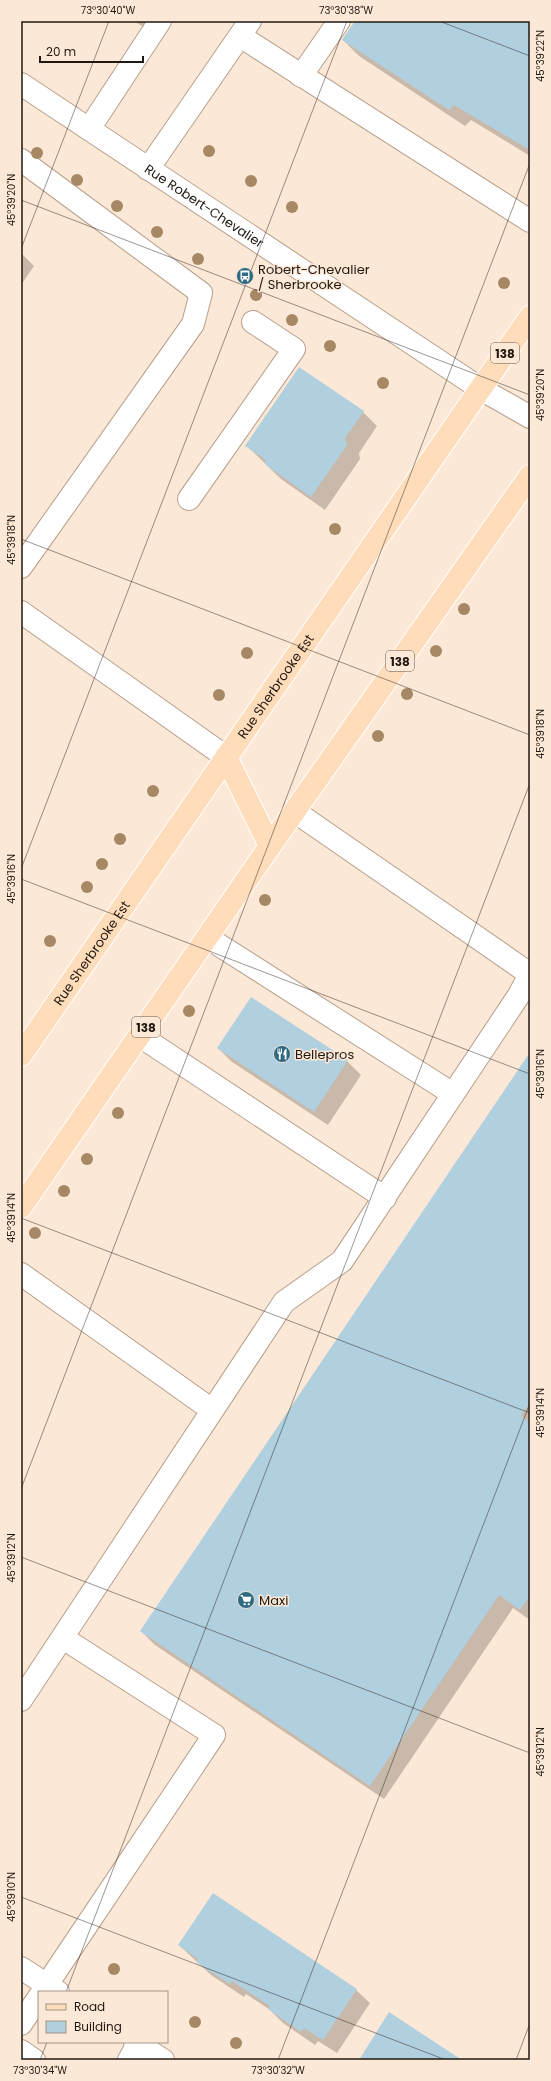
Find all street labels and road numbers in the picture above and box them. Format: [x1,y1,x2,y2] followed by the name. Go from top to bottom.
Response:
[141,159,268,252] street label: Rue Robert-Chevalier
[491,343,519,363] road number: 138
[232,630,318,742] street label: Rue Sherbrooke Est
[386,651,414,671] road number: 138
[49,897,134,1009] street label: Rue Sherbrooke Est
[132,1017,160,1037] road number: 138

